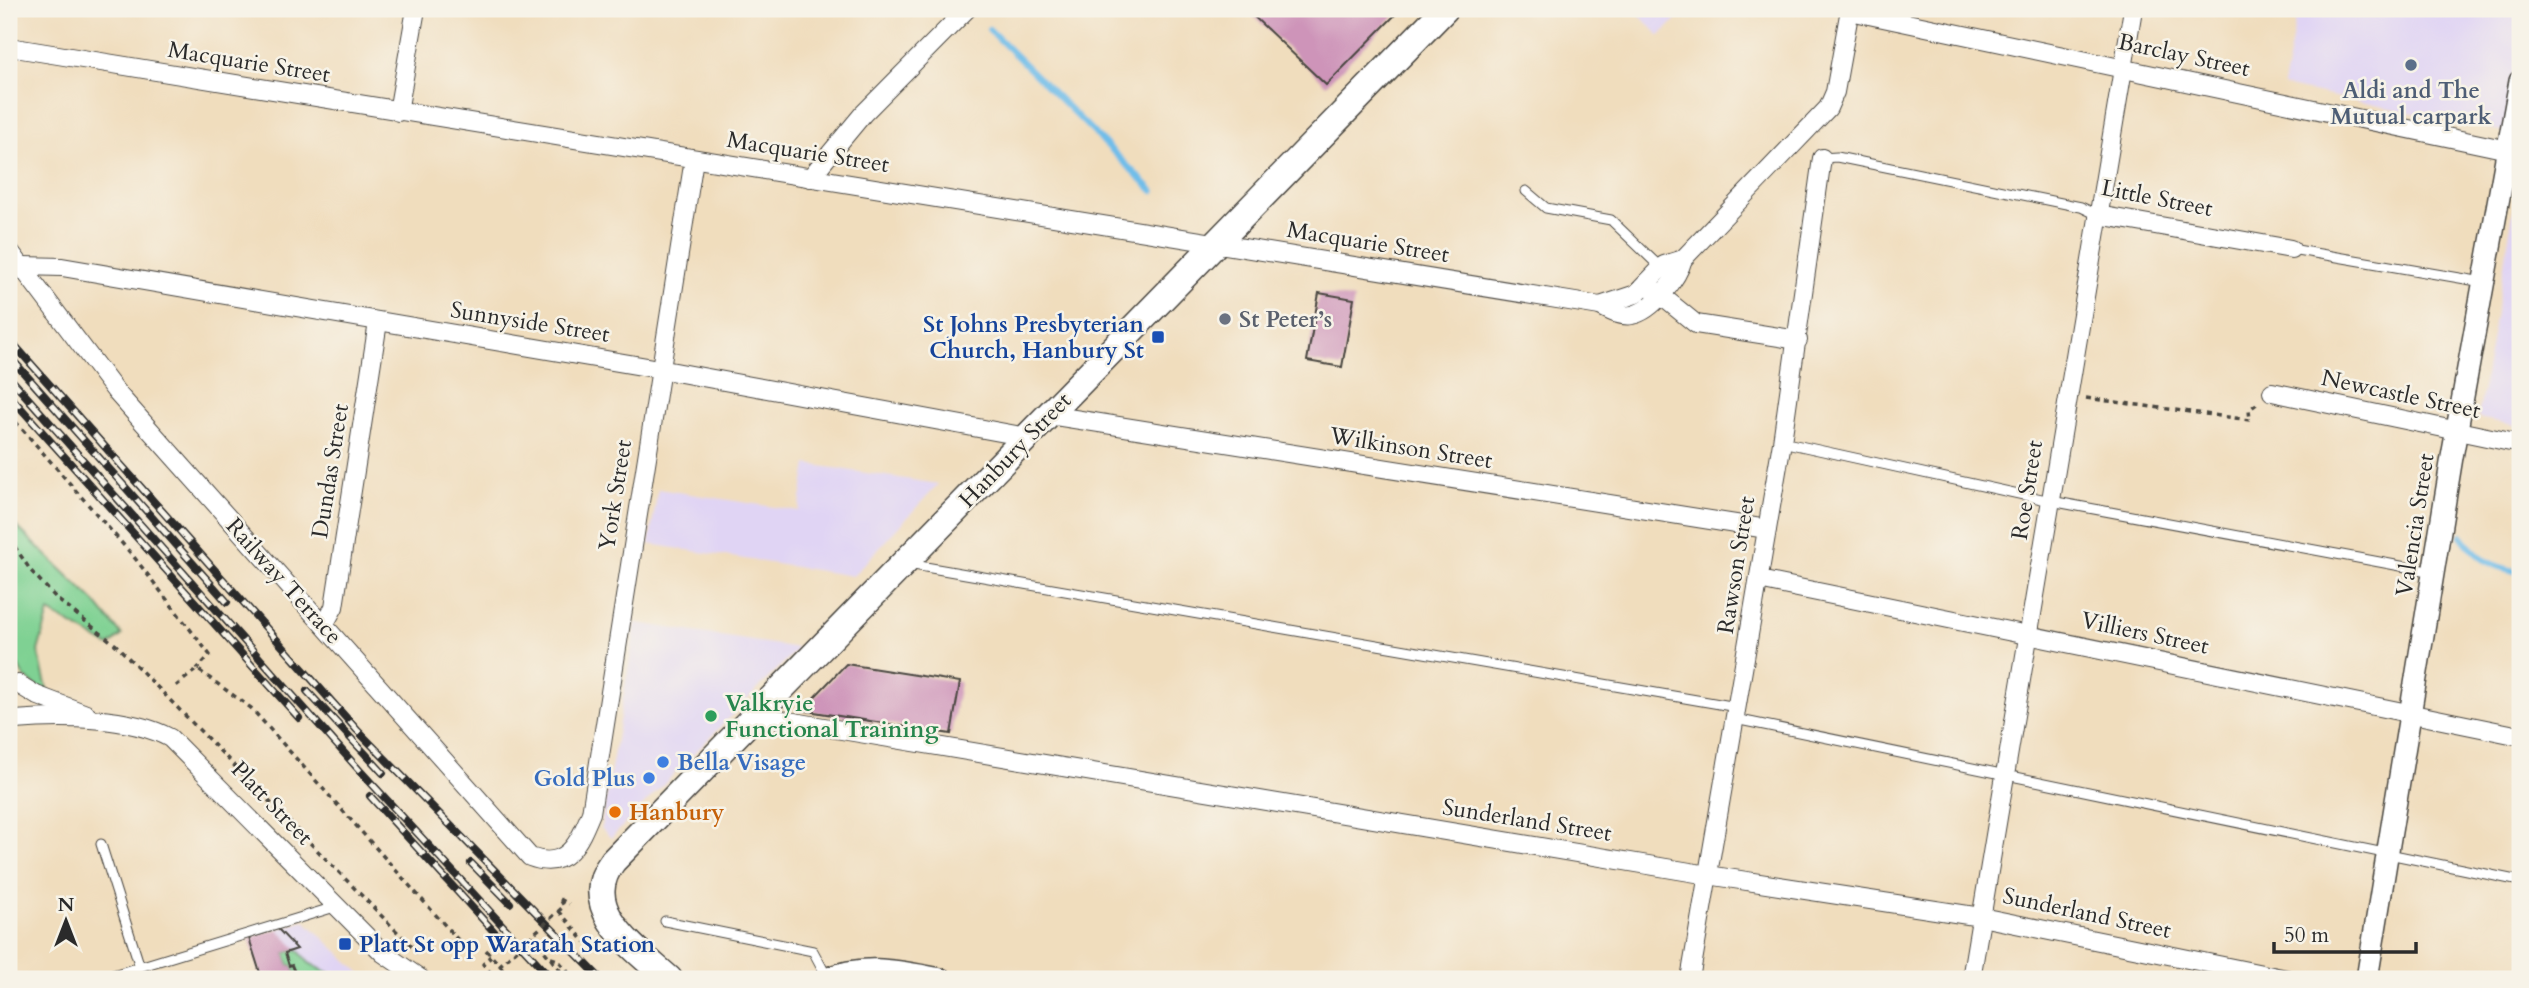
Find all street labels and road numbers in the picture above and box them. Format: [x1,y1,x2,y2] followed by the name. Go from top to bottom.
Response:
[2115,26,2253,84] street label: Barclay Street
[166,34,332,90] street label: Macquarie Street
[725,124,891,180] street label: Macquarie Street
[2099,172,2215,224] street label: Little Street
[1285,214,1451,270] street label: Macquarie Street
[448,294,612,350] street label: Sunnyside Street
[2319,362,2483,426] street label: Newcastle Street
[952,386,1078,514] street label: Hanbury Street
[304,402,356,540] street label: Dundas Street
[1326,420,1495,476] street label: Wilkinson Street
[591,437,639,553] street label: York Street
[2004,438,2050,542] street label: Roe Street
[2388,451,2442,599] street label: Valencia Street
[1710,494,1762,636] street label: Rawson Street
[219,511,349,651] street label: Railway Terrace
[2078,604,2212,662] street label: Villiers Street
[224,754,320,852] street label: Platt Street
[1440,791,1614,849] street label: Sunderland Street
[2000,880,2174,946] street label: Sunderland Street

